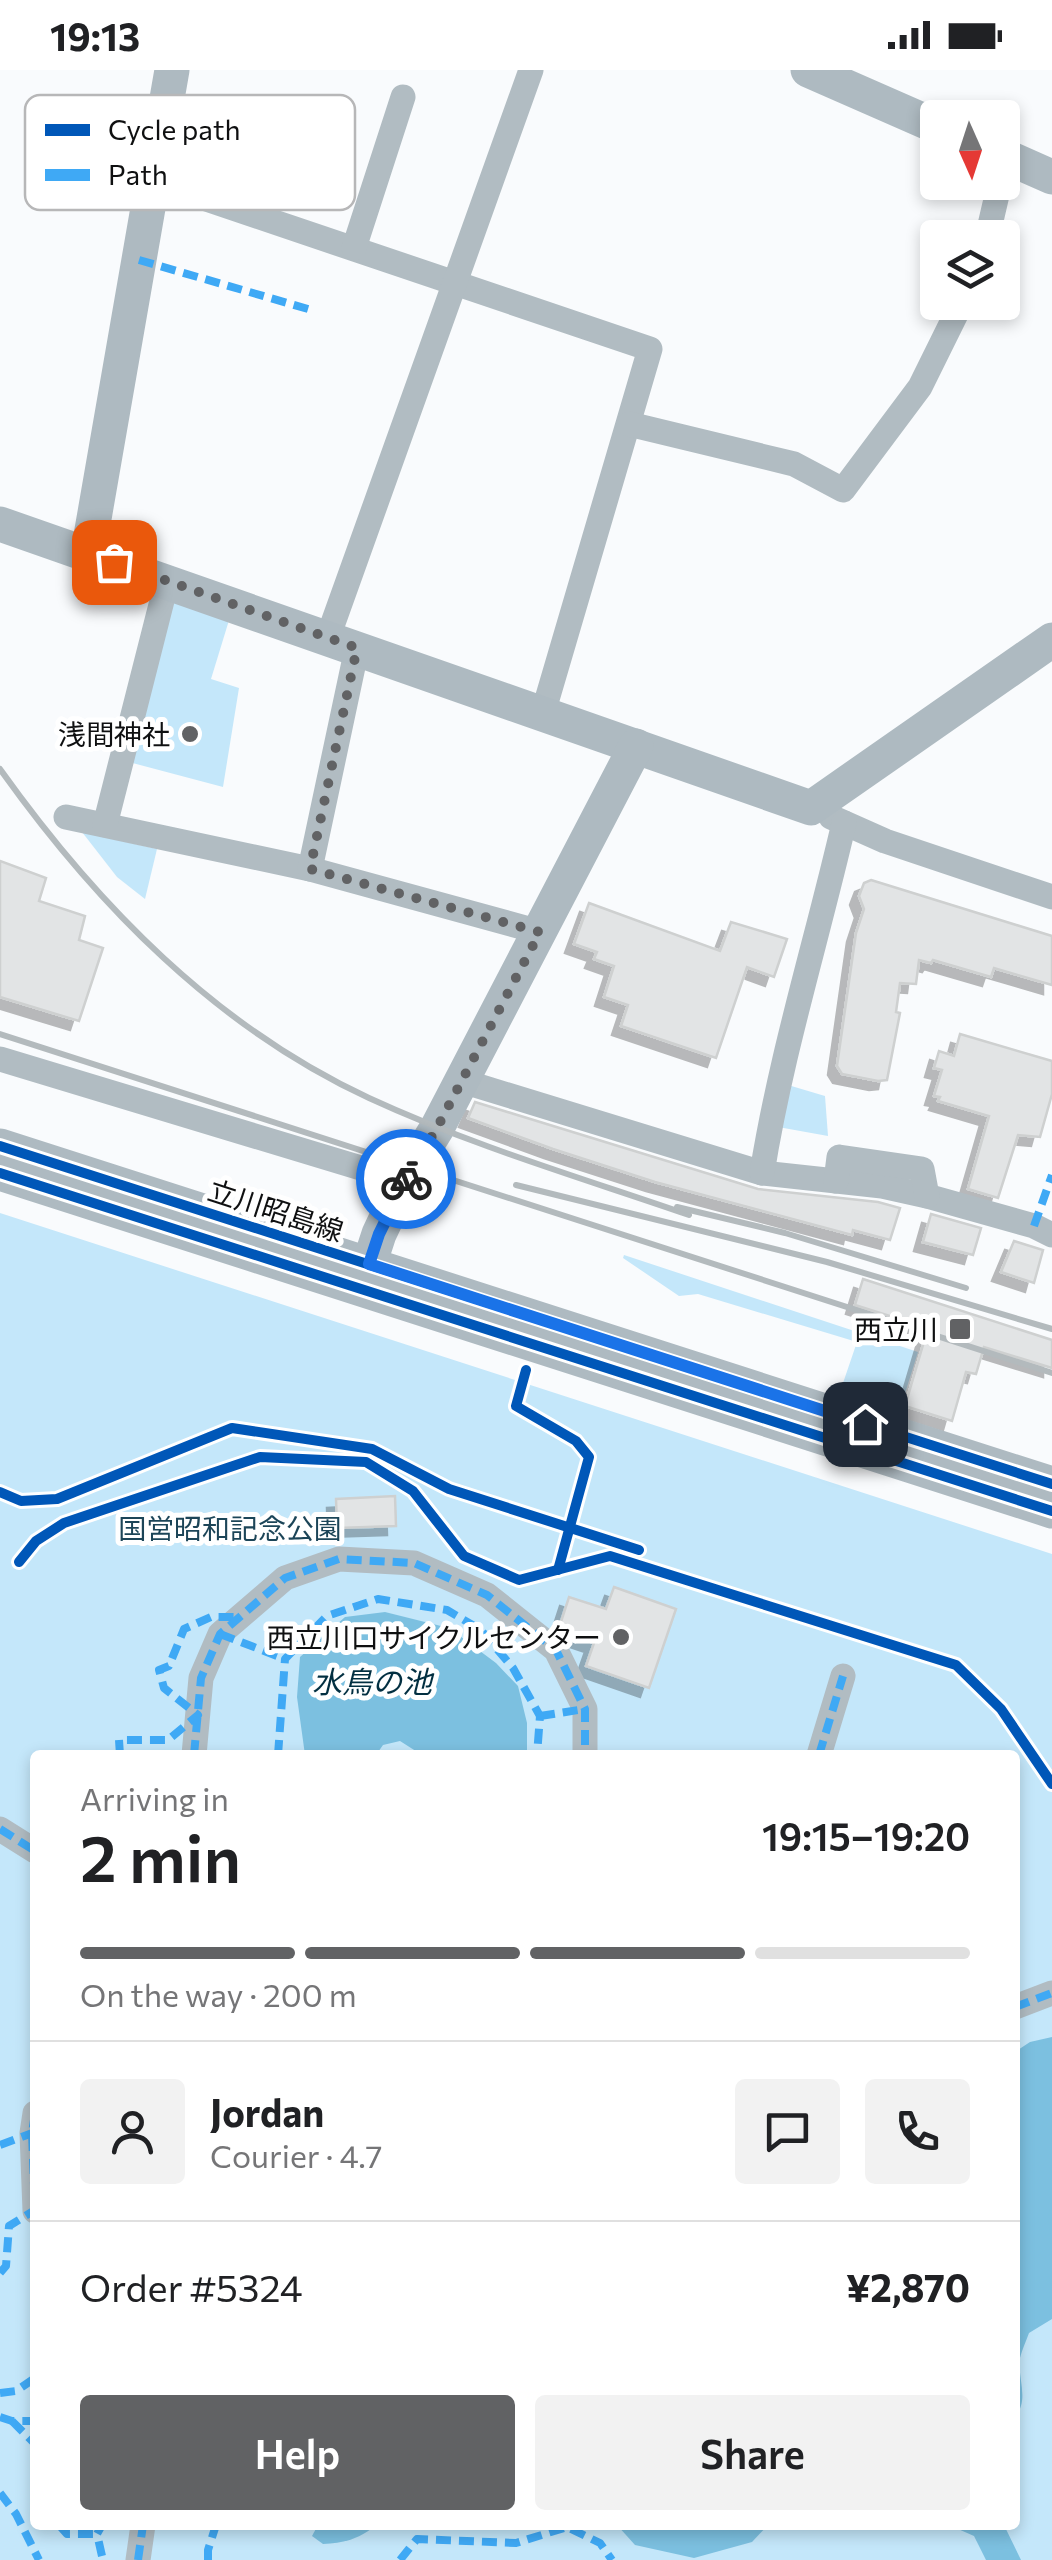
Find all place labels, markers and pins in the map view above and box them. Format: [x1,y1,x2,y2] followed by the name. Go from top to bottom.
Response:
[72,520,157,605] pin
[58,717,170,751] place label: 浅間神社
[179,723,201,745] marker: 浅間神社
[854,1312,938,1346] place label: 西立川
[947,1316,973,1342] marker: 西立川
[823,1382,908,1467] pin
[266,1620,601,1654] place label: 西立川口サイクルセンター
[610,1626,632,1648] marker: 西立川口サイクルセンター

